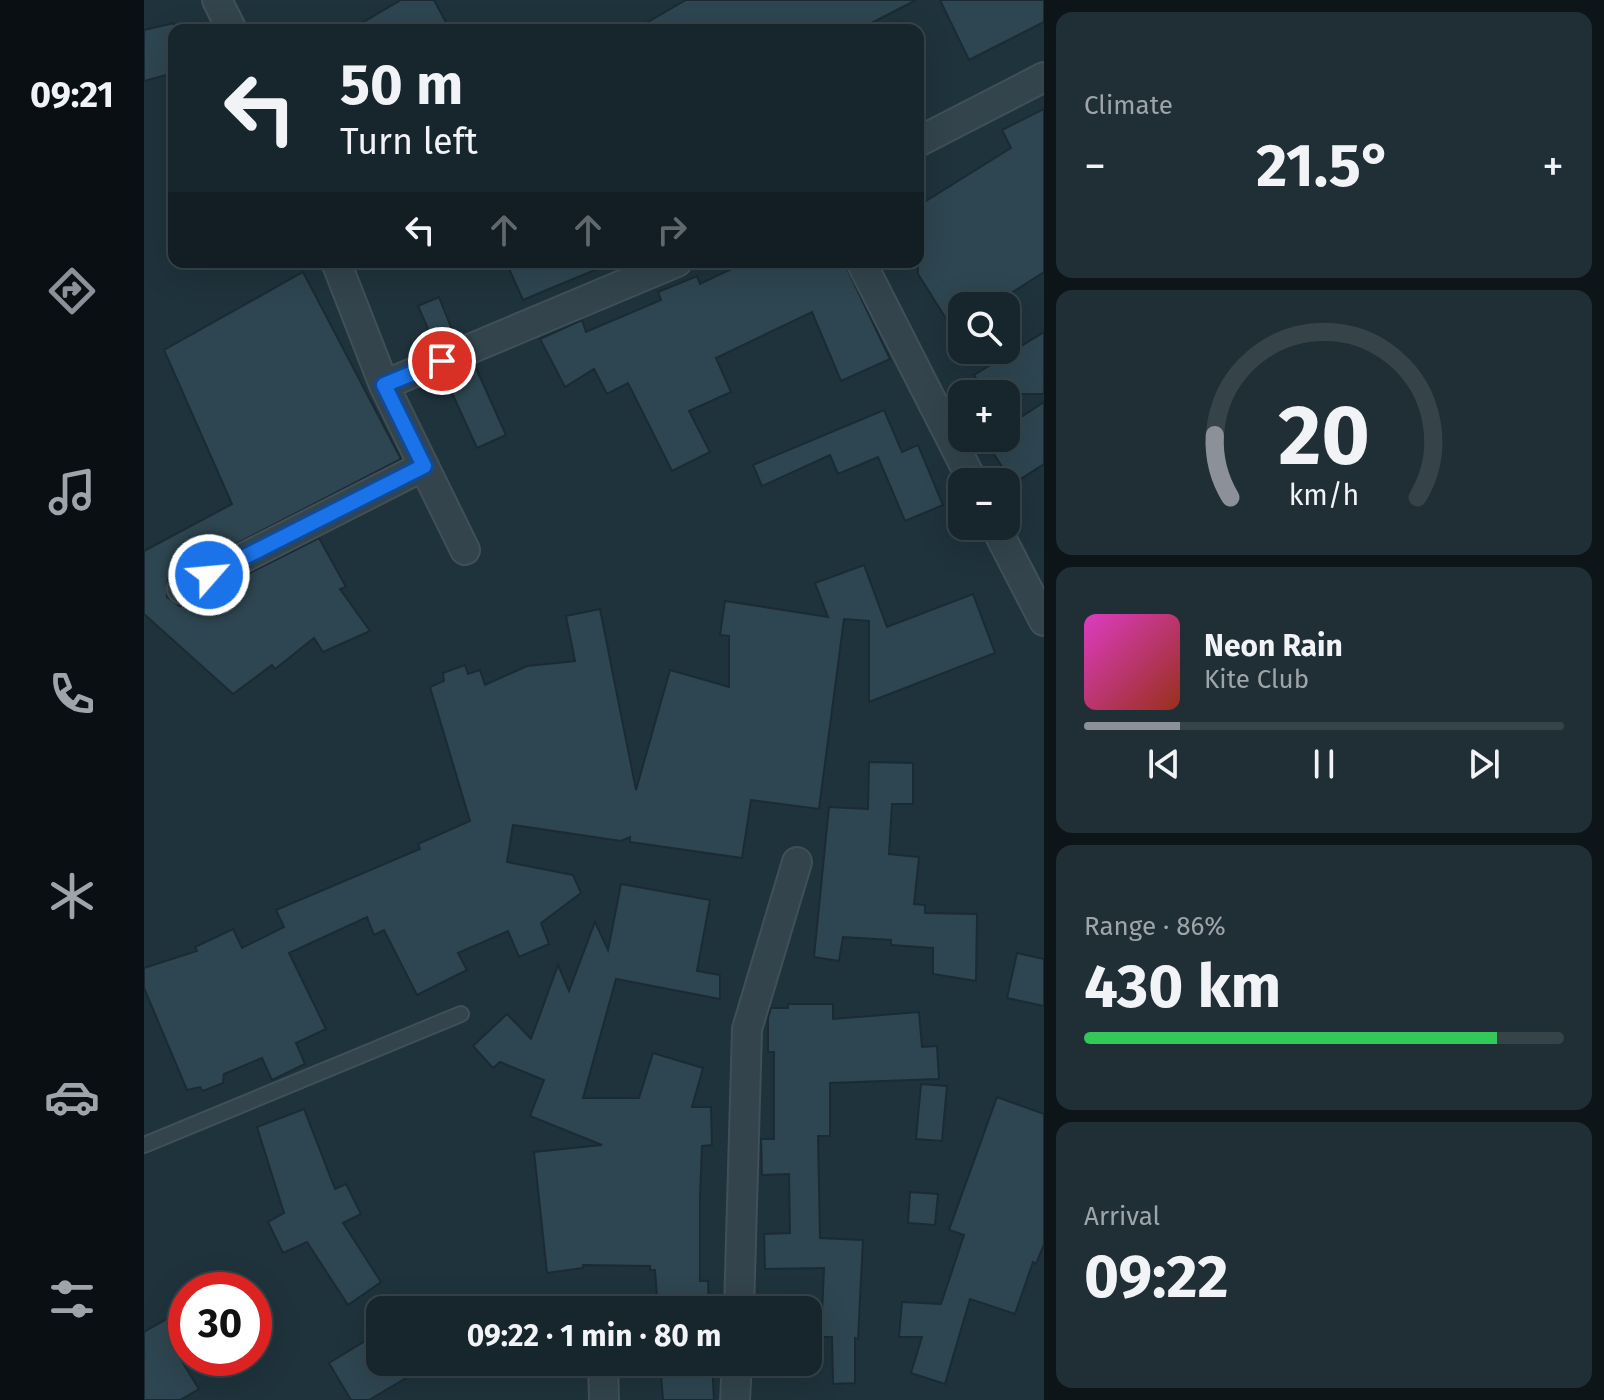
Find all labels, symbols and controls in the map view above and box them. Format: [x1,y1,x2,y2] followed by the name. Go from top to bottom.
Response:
[340,52,463,119] text: 50 m
[208,56,312,160] icon: left
[30,73,114,117] text: 09:21
[1084,90,1173,121] text: Climate
[340,120,478,164] text: Turn left
[1256,130,1392,202] text: 21.5°
[1084,140,1106,193] text: −
[1542,140,1564,193] text: +
[398,208,442,252] icon: left
[482,208,526,252] icon: ahead
[566,208,610,252] icon: ahead
[650,208,694,252] icon: right
[44,263,100,319] icon: directions
[948,292,1020,540] map controls
[948,292,1020,364] button: search
[408,327,476,395] pin
[420,339,464,383] icon: arrive
[948,380,1020,452] button: +
[1278,386,1370,486] text: 20
[44,464,100,520] icon: music
[948,468,1020,540] button: −
[1289,479,1359,514] text: km/h
[167,533,251,617] position arrow
[1204,628,1343,664] text: Neon Rain
[1204,664,1309,695] text: Kite Club
[44,666,100,722] icon: phone
[1142,742,1186,786] icon: previous
[1302,742,1346,786] icon: pause
[1462,742,1506,786] icon: next
[44,868,100,924] icon: climate
[1084,911,1226,942] text: Range · 86%
[1084,951,1281,1023] text: 430 km
[44,1069,100,1125] icon: car
[1084,1201,1160,1232] text: Arrival
[1084,1241,1229,1313] text: 09:22
[44,1271,100,1327] icon: filters
[168,1272,272,1376] speed limit sign: 30
[467,1318,721,1354] text: 09:22 · 1 min · 80 m

